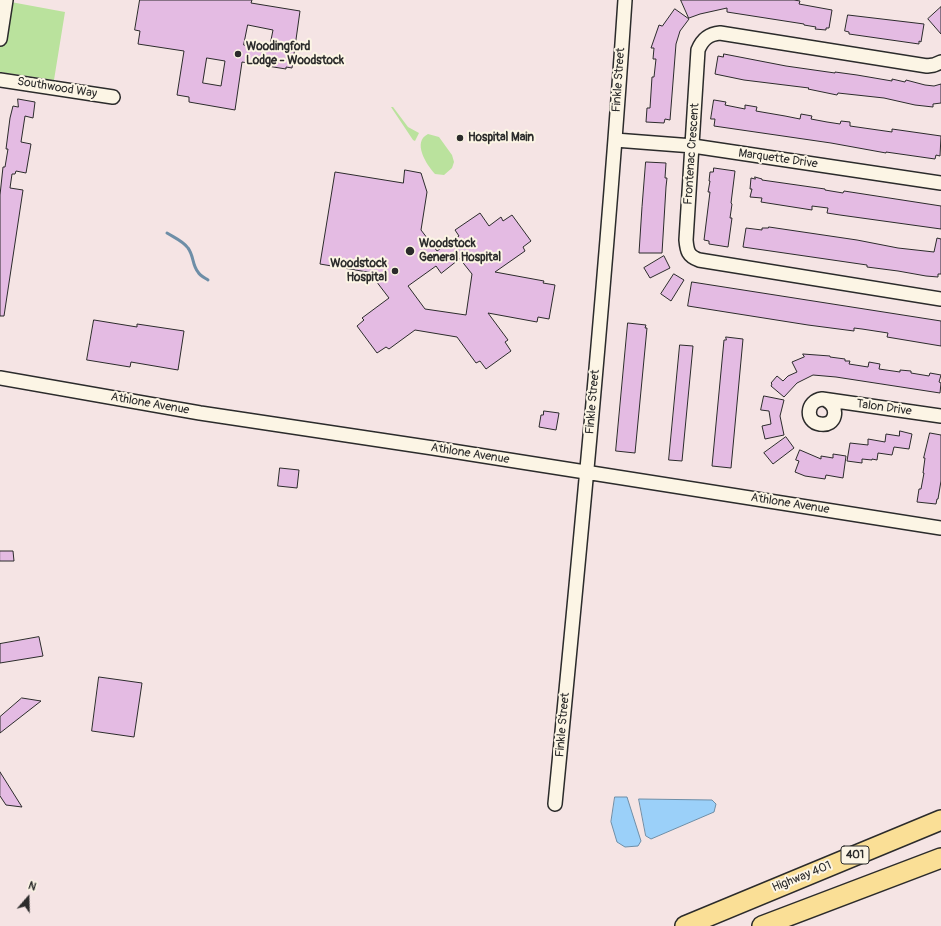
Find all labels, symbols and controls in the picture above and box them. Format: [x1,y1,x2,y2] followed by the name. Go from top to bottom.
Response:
[246,40,344,68] place label: Woodingford Lodge - Woodstock
[610,47,628,113] street label: Finkle Street
[233,49,243,59] marker: Woodingford Lodge - Woodstock
[16,75,98,101] street label: Southwood Way
[681,103,703,205] street label: Frontenac Crescent
[468,131,534,145] place label: Hospital Main
[455,133,465,143] marker: Hospital Main
[737,146,819,172] street label: Marquette Drive
[419,237,501,265] place label: Woodstock General Hospital
[404,245,416,257] marker: Woodstock General Hospital
[330,257,387,285] place label: Woodstock Hospital
[390,266,400,276] marker: Woodstock Hospital
[583,369,603,435] street label: Finkle Street
[110,390,190,418] street label: Athlone Avenue
[855,397,913,419] street label: Talon Drive
[430,441,510,467] street label: Athlone Avenue
[750,491,830,517] street label: Athlone Avenue
[553,692,573,758] street label: Finkle Street
[841,846,869,864] road number: 401
[770,859,834,895] street label: Highway 401
[8,878,48,918] north arrow
[27,879,38,894] text: N

